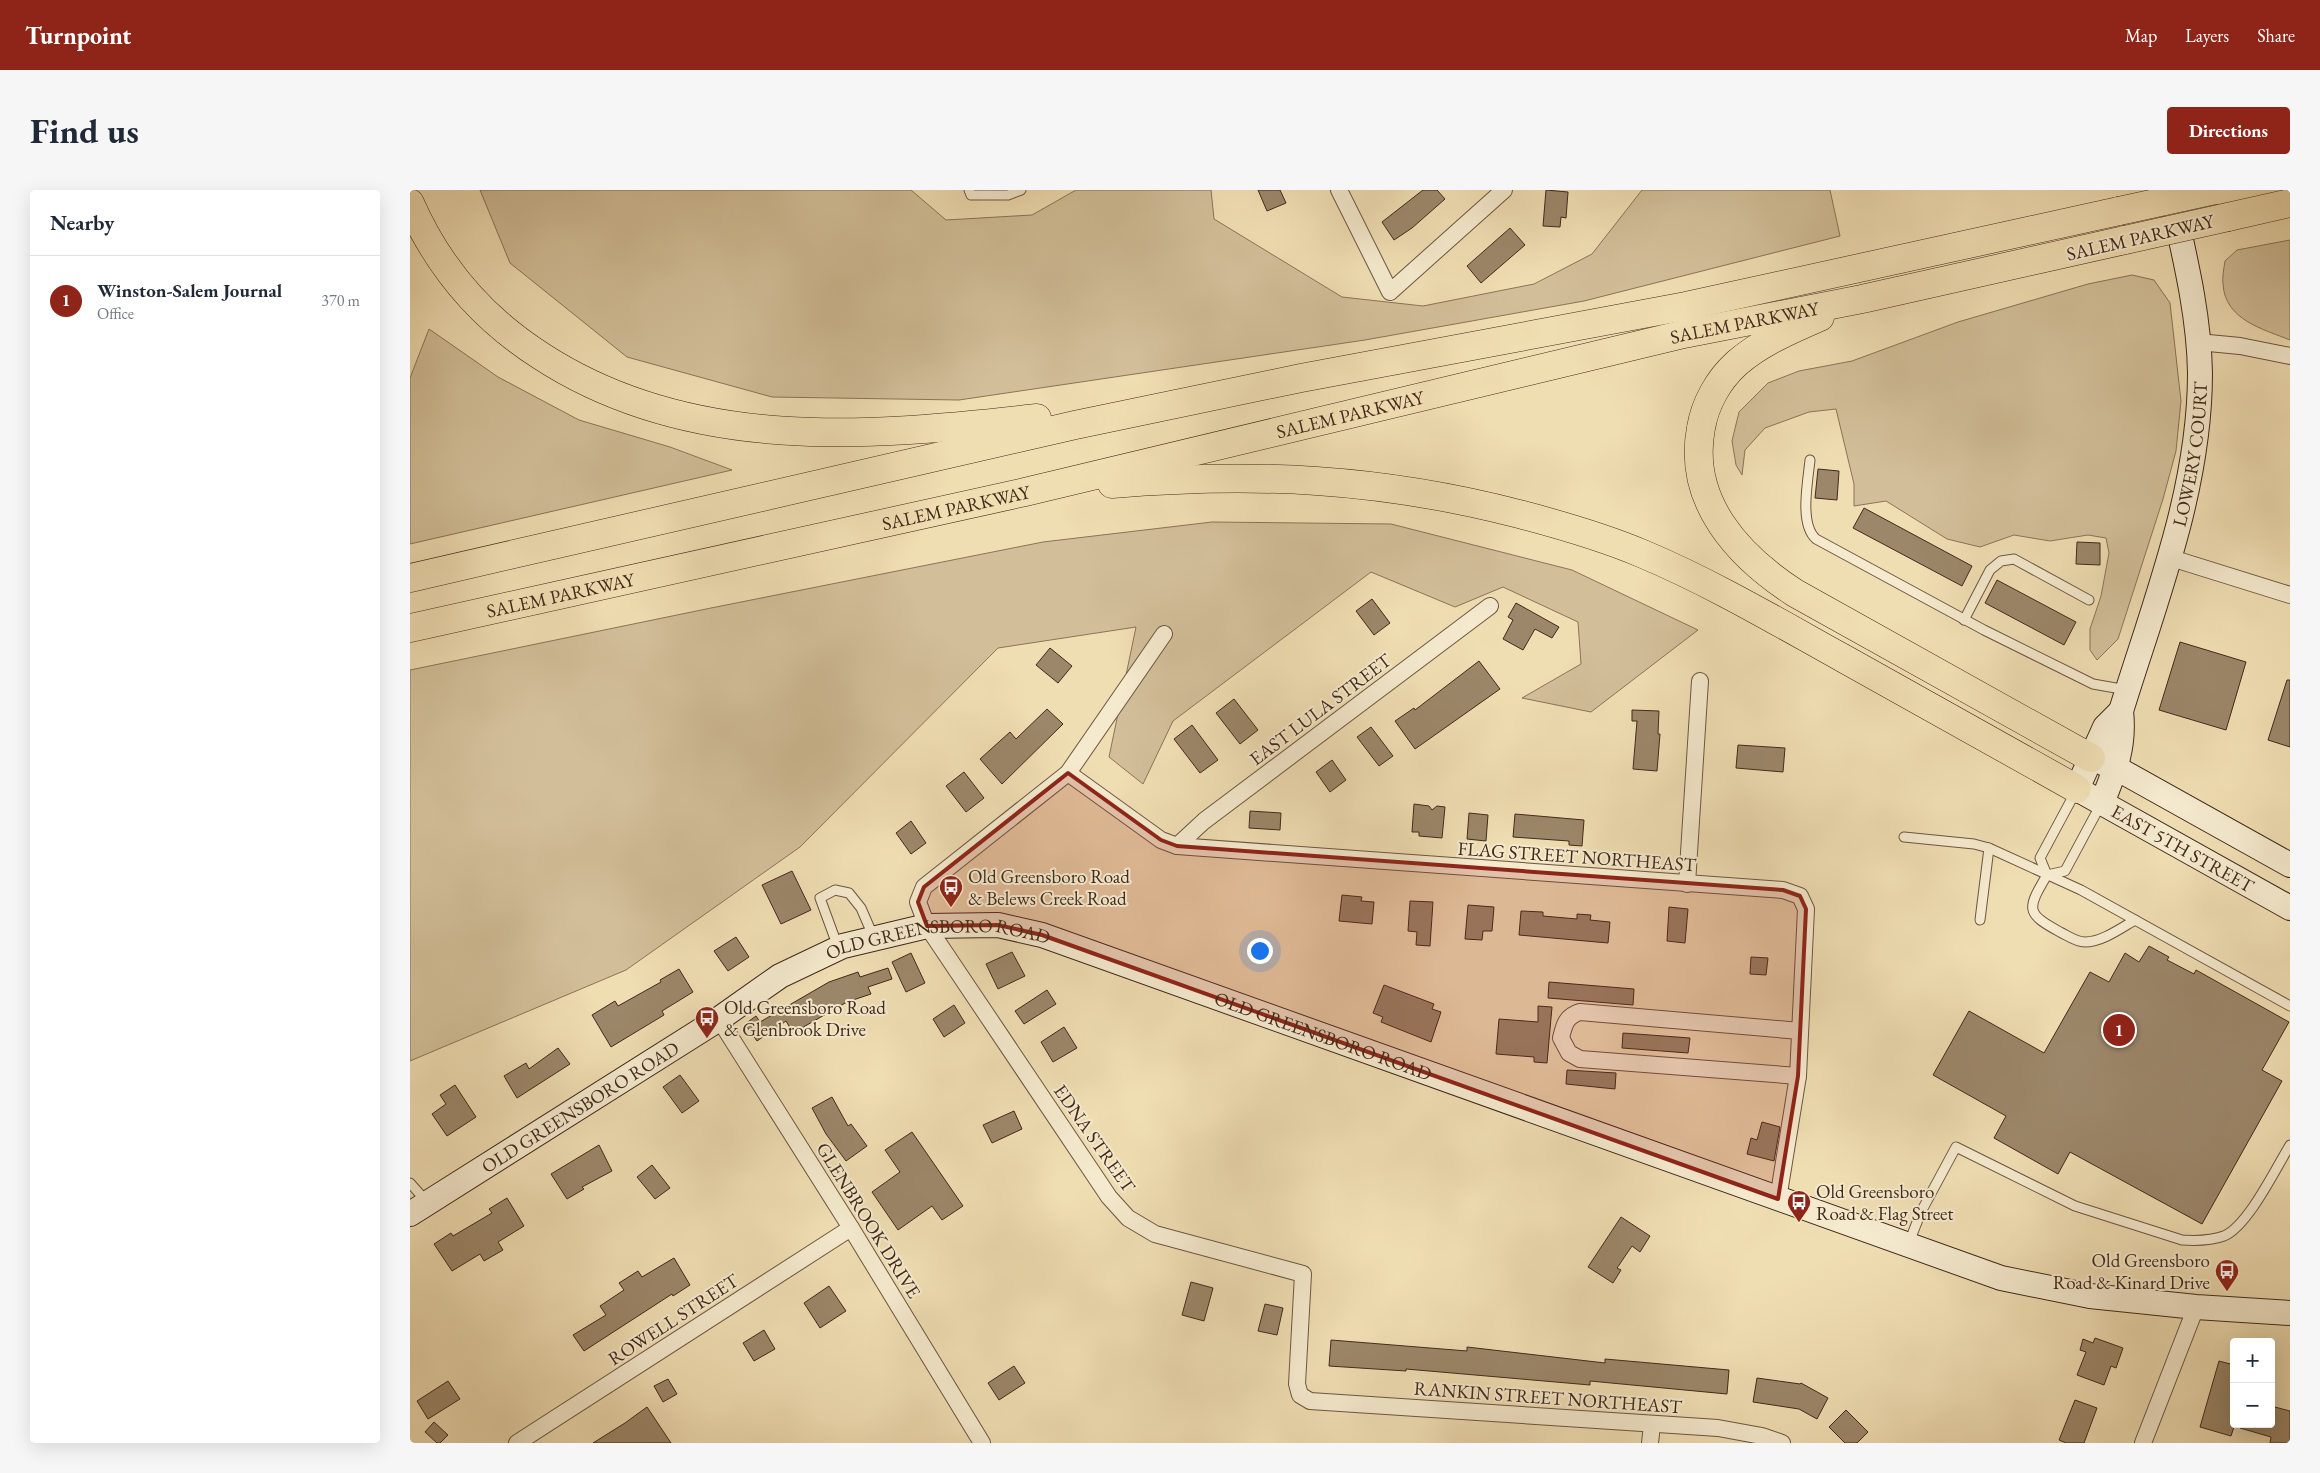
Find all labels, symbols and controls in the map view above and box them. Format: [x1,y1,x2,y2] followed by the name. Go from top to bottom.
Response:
[25,20,131,51] text: Turnpoint
[2125,24,2157,47] text: Map
[2185,24,2229,47] text: Layers
[2257,24,2295,47] text: Share
[2167,107,2290,154] button: Directions
[30,108,139,153] text: Find us
[2064,208,2217,267] street label: SALEM PARKWAY
[50,209,114,236] text: Nearby
[97,278,282,303] text: Winston-Salem Journal
[62,290,70,311] text: 1
[321,290,360,311] text: 370 m
[1668,296,1822,350] street label: SALEM PARKWAY
[97,303,134,324] text: Office
[2167,381,2213,529] street label: LOWERY COURT
[1274,385,1427,444] street label: SALEM PARKWAY
[880,479,1033,536] street label: SALEM PARKWAY
[484,567,638,624] street label: SALEM PARKWAY
[1244,648,1397,771] street label: EAST LULA STREET
[2107,799,2259,899] street label: EAST 5TH STREET
[1457,836,1697,877] street label: FLAG STREET NORTHEAST
[968,864,1130,911] place label: Old Greensboro Road & Belews Creek Road
[938,874,964,908] bus stop icon: Old Greensboro Road & Belews Creek Road
[821,913,1054,966] street label: OLD GREENSBORO ROAD
[1247,938,1273,964] your location
[1211,986,1435,1086] street label: OLD GREENSBORO ROAD
[724,995,886,1042] place label: Old Greensboro Road & Glenbrook Drive
[694,1005,720,1039] bus stop icon: Old Greensboro Road & Glenbrook Drive
[2103,1011,2135,1049] pin: 1
[477,1035,684,1179] street label: OLD GREENSBORO ROAD
[1048,1079,1141,1197] street label: EDNA STREET
[811,1138,927,1303] street label: GLENBROOK DRIVE
[1816,1179,1953,1226] place label: Old Greensboro Road & Flag Street
[1786,1189,1812,1223] bus stop icon: Old Greensboro Road & Flag Street
[2053,1248,2210,1295] place label: Old Greensboro Road & Kinard Drive
[2214,1258,2240,1292] bus stop icon: Old Greensboro Road & Kinard Drive
[603,1268,744,1371] street label: ROWELL STREET
[2230,1338,2275,1428] map controls
[2230,1338,2275,1383] button: +
[1413,1376,1683,1419] street label: RANKIN STREET NORTHEAST
[2230,1383,2275,1428] button: −

